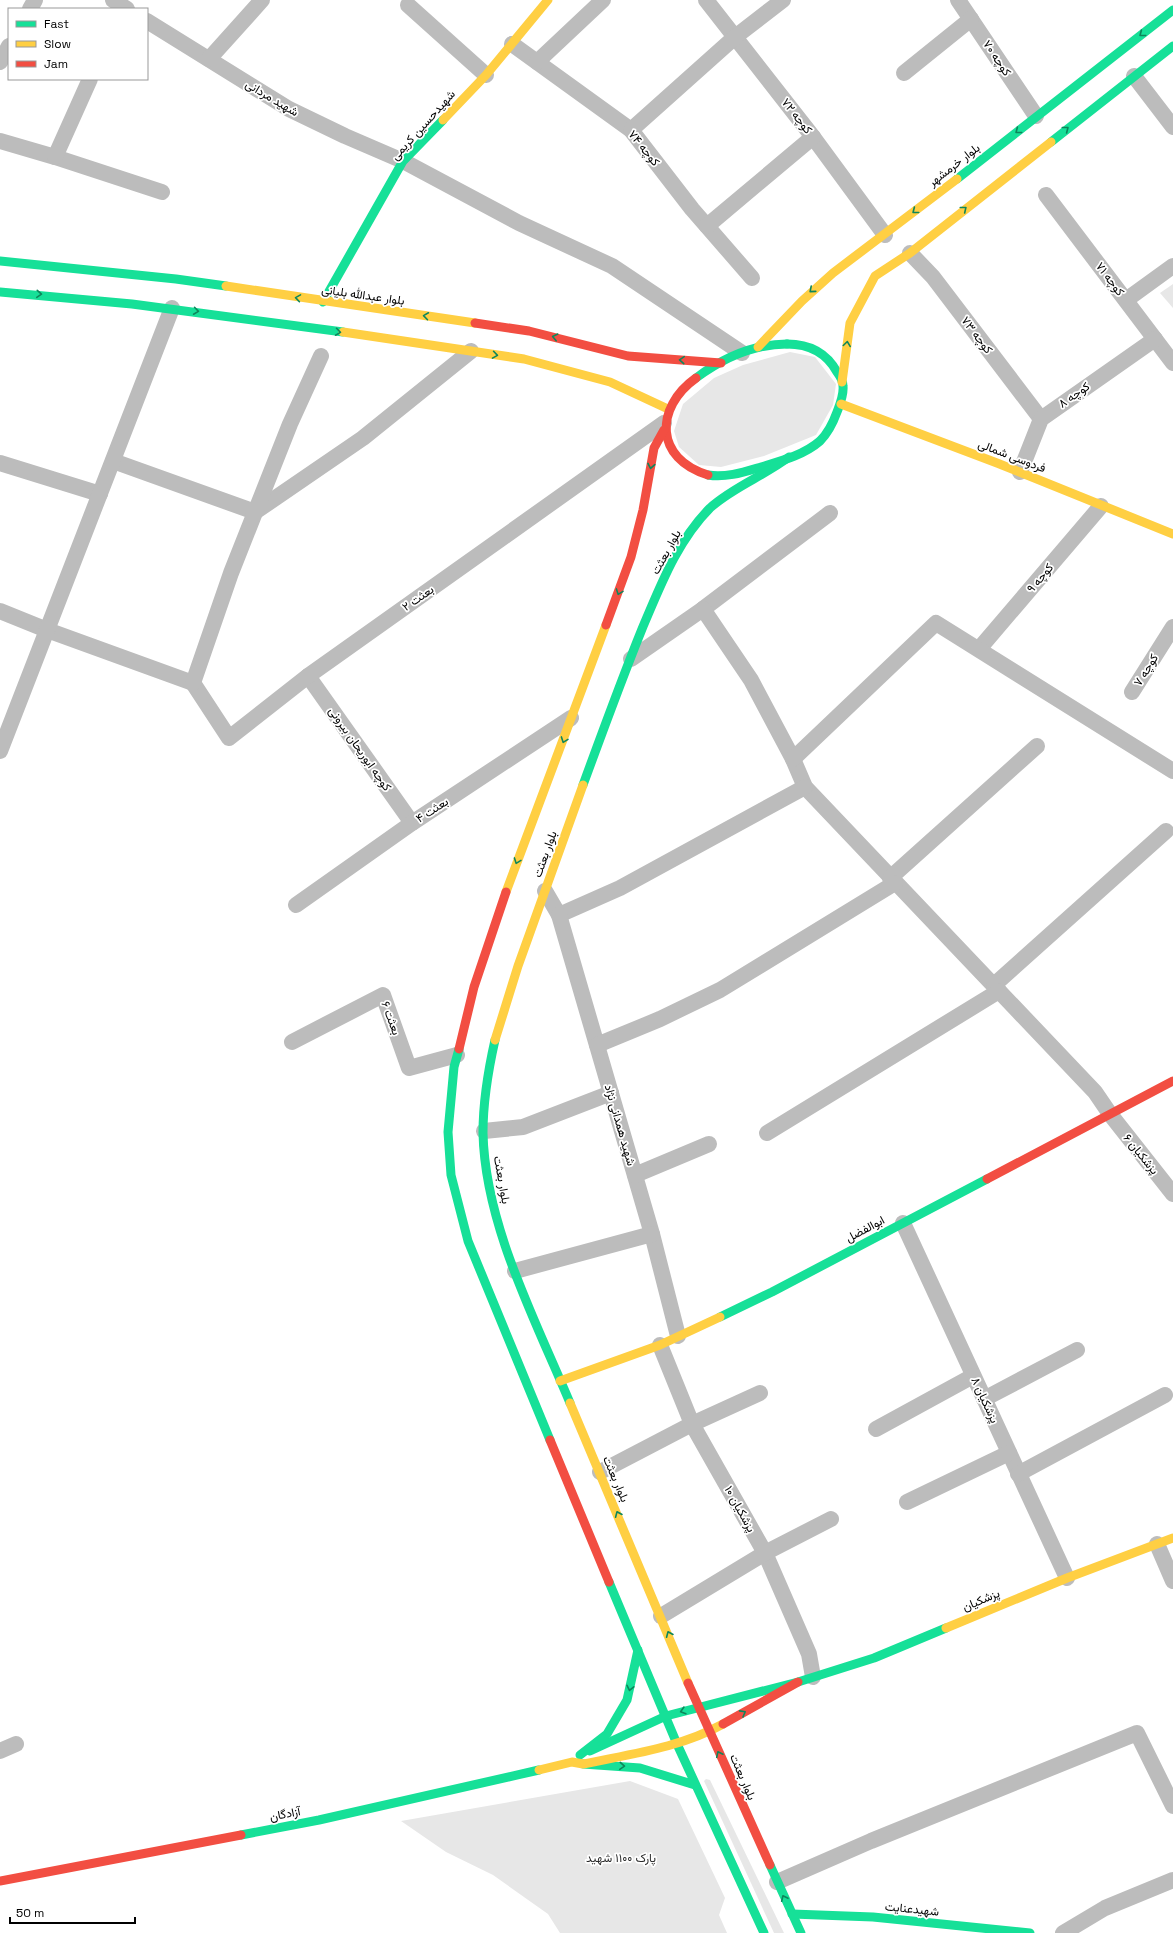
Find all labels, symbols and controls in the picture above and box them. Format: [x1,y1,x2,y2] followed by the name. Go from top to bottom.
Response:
[8,8,148,80] legend
[44,16,69,32] text: Fast
[1140,29,1147,36] one-way arrow
[44,36,71,52] text: Slow
[979,37,1015,79] street label: کوچه ۷۰
[44,56,68,72] text: Jam
[243,76,301,120] street label: شهید مردانی
[387,86,459,164] street label: شهیدحسین کریمی
[778,95,816,137] street label: کوچه ۷۲
[1015,126,1022,133] one-way arrow
[1062,126,1069,133] one-way arrow
[625,127,663,169] street label: کوچه ۷۴
[924,140,983,191] street label: بلوار خرمشهر
[913,207,920,214] one-way arrow
[960,207,967,214] one-way arrow
[1092,259,1128,299] street label: کوچه ۷۱
[320,281,406,309] street label: بلوار عبدالله بلیانی
[809,285,817,292] one-way arrow
[36,290,42,299] one-way arrow
[294,294,301,303] one-way arrow
[193,306,199,315] one-way arrow
[423,312,429,321] one-way arrow
[958,313,996,357] street label: کوچه ۷۳
[335,327,342,336] one-way arrow
[551,333,558,342] one-way arrow
[842,341,851,347] one-way arrow
[492,350,498,359] one-way arrow
[679,356,685,365] one-way arrow
[1055,378,1093,412] street label: کوچه ۸
[976,436,1048,476] street label: فردوسی شمالی
[647,463,656,469] one-way arrow
[647,527,685,577] street label: بلوار بعثت
[1023,560,1057,596] street label: کوچه ۹
[399,581,437,615] street label: بعثت ۲
[615,588,624,595] one-way arrow
[1130,651,1162,689] street label: کوچه ۷
[325,704,395,794] street label: کوچه ابوریحان بیرونی
[560,736,568,743] one-way arrow
[413,794,451,826] street label: بعثت ۴
[529,828,561,880] street label: بلوار بعثت
[514,858,522,865] one-way arrow
[378,999,404,1037] street label: بعثت ۶
[601,1082,639,1168] street label: شهید همدانی نژاد
[1120,1130,1162,1178] street label: پزشکیان ۶
[490,1155,514,1205] street label: بلوار بعثت
[843,1212,887,1246] street label: ابوالفضل
[967,1374,1003,1426] street label: پزشکیان ۸
[599,1454,633,1504] street label: بلوار بعثت
[721,1483,759,1535] street label: پزشکیان ۱۰
[614,1511,622,1518] one-way arrow
[960,1585,1002,1615] street label: پزشکیان
[666,1630,674,1638] one-way arrow
[626,1685,634,1692] one-way arrow
[679,1707,686,1715] one-way arrow
[739,1710,746,1717] one-way arrow
[716,1750,724,1758] one-way arrow
[726,1752,760,1802] street label: بلوار بعثت
[619,1762,625,1771] one-way arrow
[268,1803,303,1825] street label: آزادگان
[586,1850,656,1866] park label: پارک ۱۱۰۰ شهید
[781,1894,789,1902] one-way arrow
[884,1898,940,1920] street label: شهیدعنایت
[10,1899,135,1925] scale bar
[16,1905,44,1921] text: 50 m

